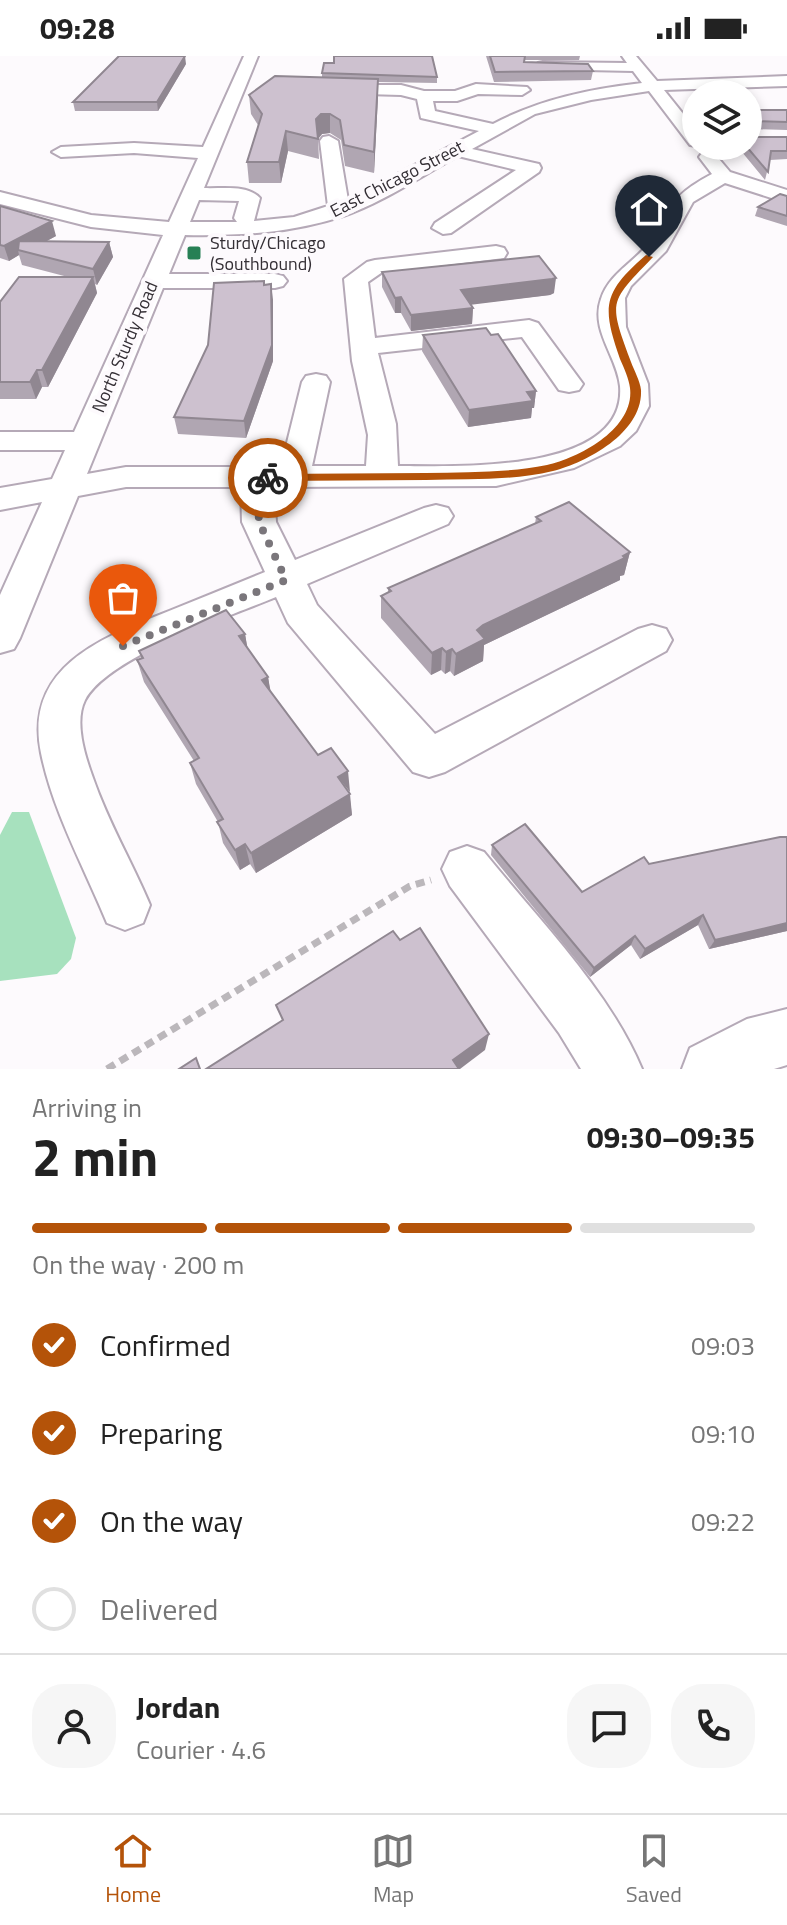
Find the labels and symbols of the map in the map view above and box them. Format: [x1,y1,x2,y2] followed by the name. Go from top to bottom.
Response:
[325,133,469,224] street label: East Chicago Street
[615,175,683,257] pin
[210,229,326,277] place label: Sturdy/Chicago (Southbound)
[185,244,203,262] marker: Sturdy/Chicago (Southbound)
[85,277,164,417] street label: North Sturdy Road
[228,438,308,518] courier
[89,564,157,646] pin

